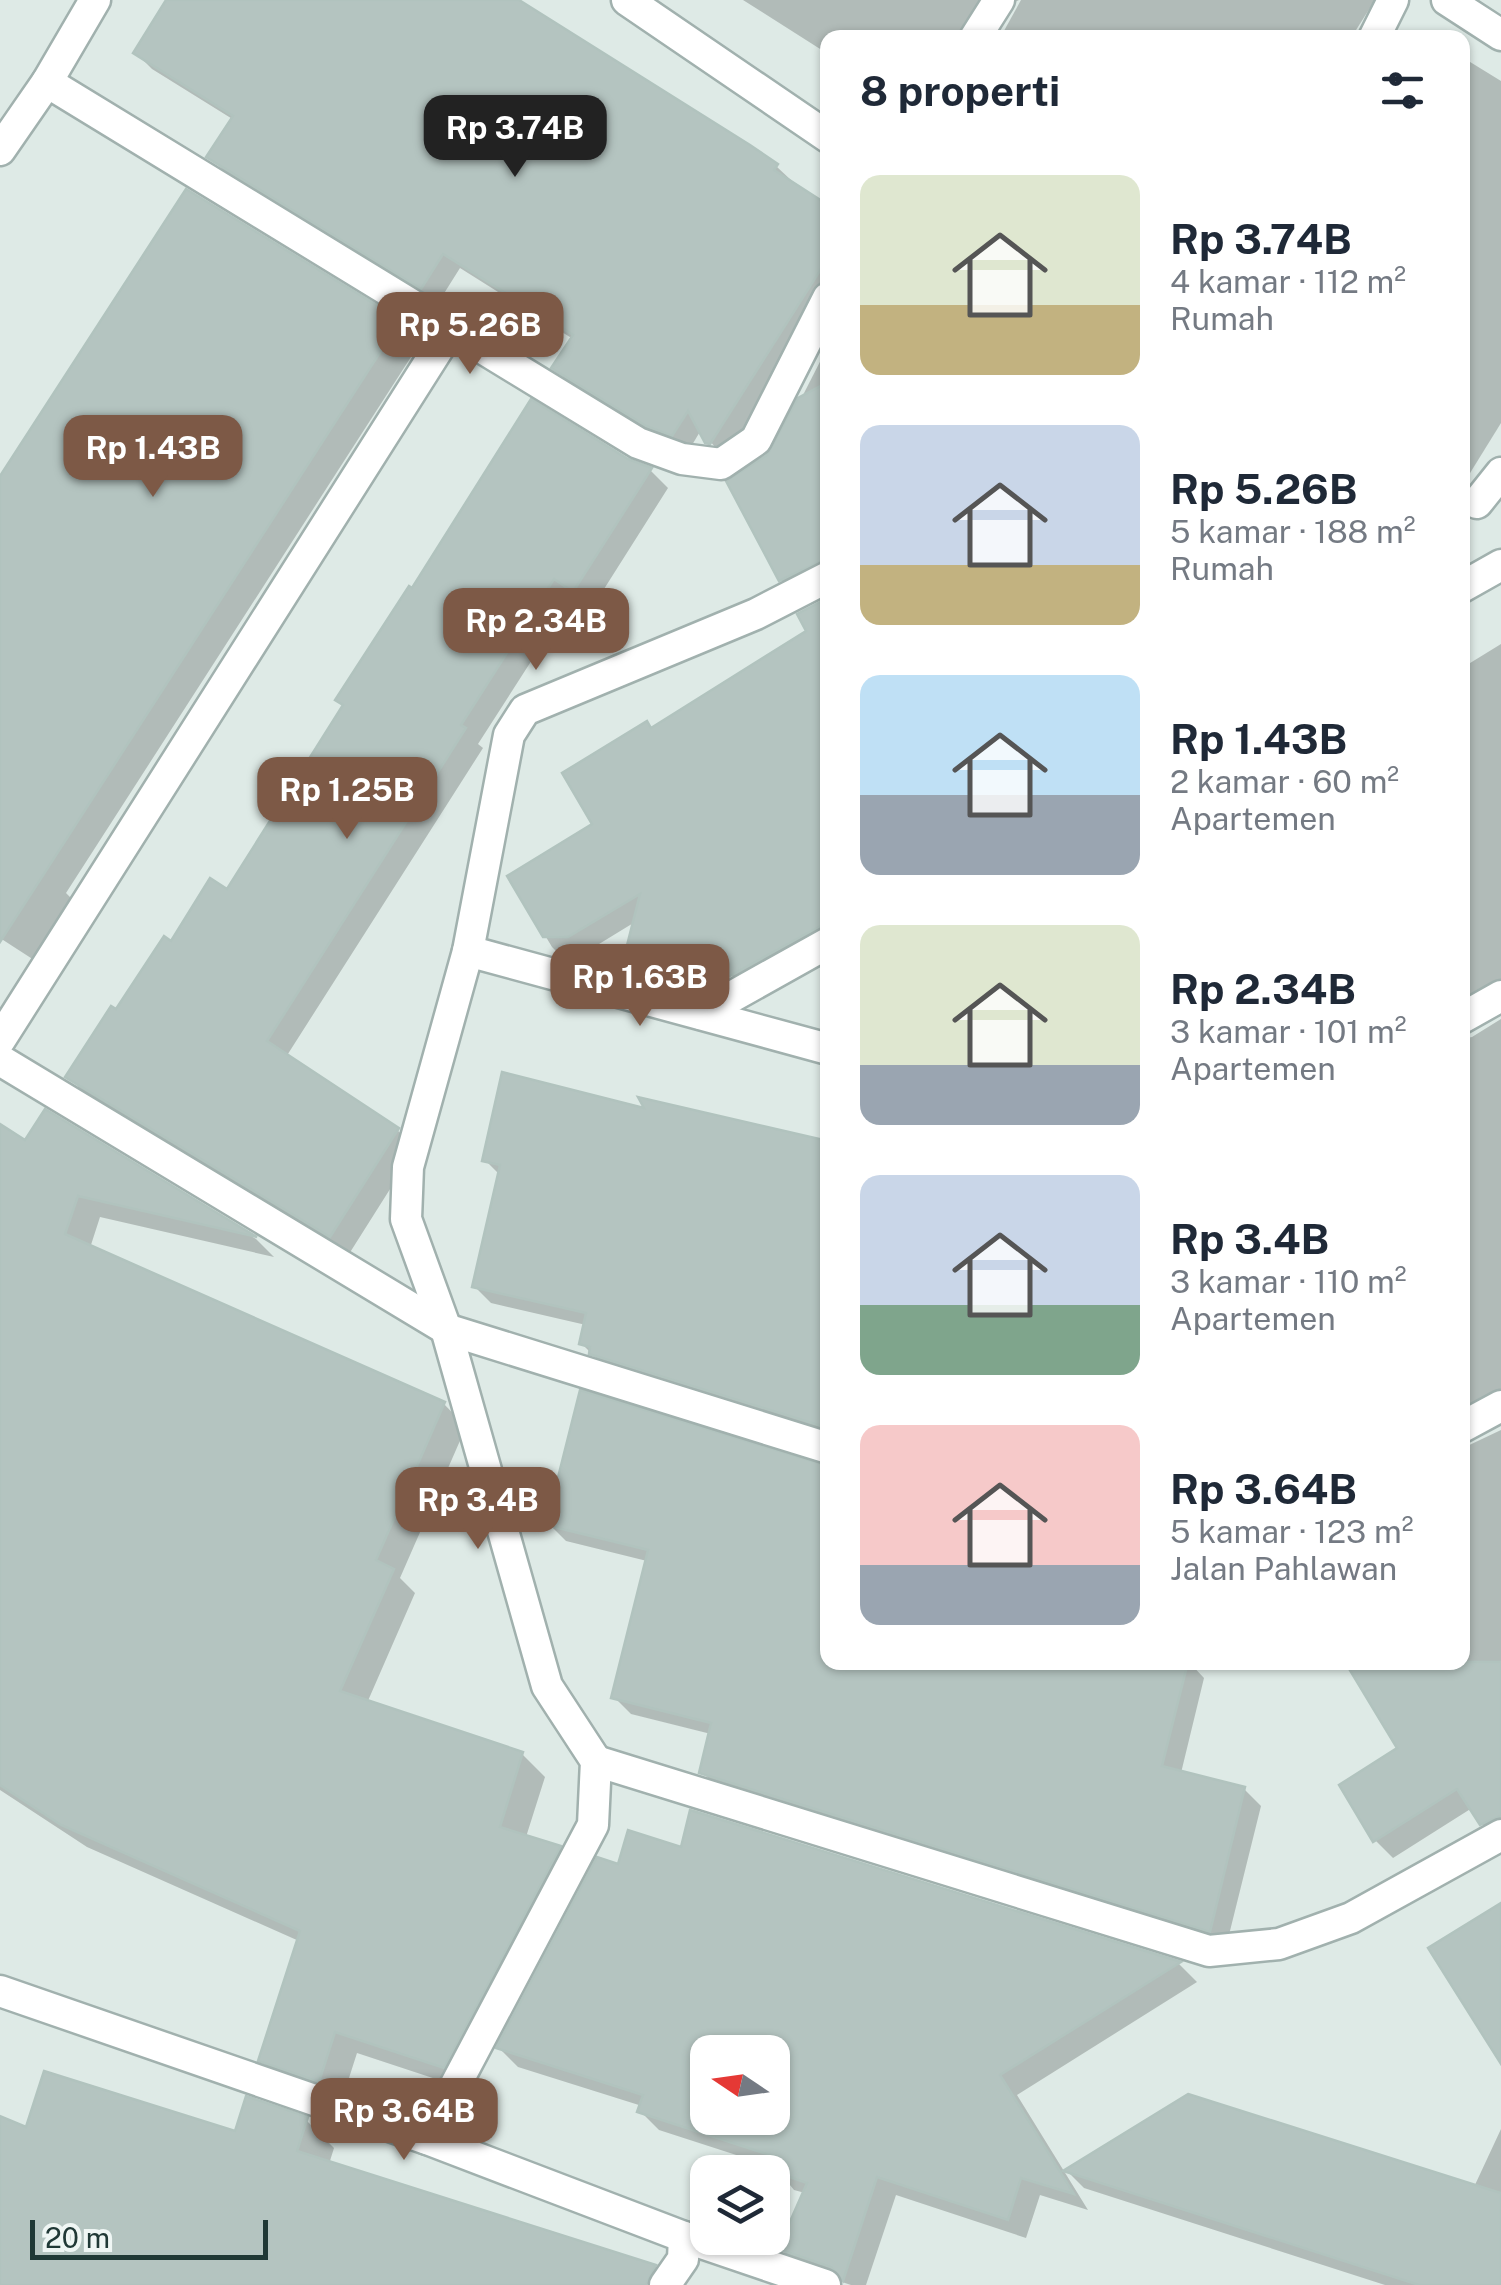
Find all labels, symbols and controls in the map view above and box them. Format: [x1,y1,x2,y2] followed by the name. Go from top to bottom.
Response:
[1375,63,1430,118] icon: filters
[860,66,1060,115] text: 8 properti
[412,95,618,180] pin: Rp 3.74B
[446,109,584,146] text: Rp 3.74B
[1170,214,1352,263] text: Rp 3.74B
[940,215,1060,335] icon: home
[1170,263,1406,300] text: 4 kamar · 112 m²
[367,292,573,377] pin: Rp 5.26B
[1170,300,1274,337] text: Rumah
[399,306,541,343] text: Rp 5.26B
[50,415,256,500] pin: Rp 1.43B
[85,429,221,466] text: Rp 1.43B
[1170,464,1358,513] text: Rp 5.26B
[940,465,1060,585] icon: home
[1170,513,1415,550] text: 5 kamar · 188 m²
[1170,550,1274,587] text: Rumah
[433,588,639,673] pin: Rp 2.34B
[465,602,607,639] text: Rp 2.34B
[1170,714,1347,763] text: Rp 1.43B
[940,715,1060,835] icon: home
[244,757,450,842] pin: Rp 1.25B
[1170,763,1399,800] text: 2 kamar · 60 m²
[279,771,415,808] text: Rp 1.25B
[1170,800,1336,837] text: Apartemen
[537,944,743,1029] pin: Rp 1.63B
[572,958,708,995] text: Rp 1.63B
[1170,964,1356,1013] text: Rp 2.34B
[940,965,1060,1085] icon: home
[1170,1013,1407,1050] text: 3 kamar · 101 m²
[1170,1050,1336,1087] text: Apartemen
[1170,1214,1329,1263] text: Rp 3.4B
[940,1215,1060,1335] icon: home
[1170,1263,1407,1300] text: 3 kamar · 110 m²
[1170,1300,1336,1337] text: Apartemen
[1170,1464,1357,1513] text: Rp 3.64B
[940,1465,1060,1585] icon: home
[386,1467,570,1552] pin: Rp 3.4B
[417,1481,539,1518] text: Rp 3.4B
[1170,1513,1413,1550] text: 5 kamar · 123 m²
[1170,1550,1397,1587] text: Jalan Pahlawan
[690,2035,790,2135] north arrow
[690,2035,790,2255] map controls
[301,2078,507,2163] pin: Rp 3.64B
[333,2092,475,2129] text: Rp 3.64B
[690,2155,790,2255] button: layers
[30,2215,268,2260] scale bar
[45,2221,110,2254] text: 20 m

